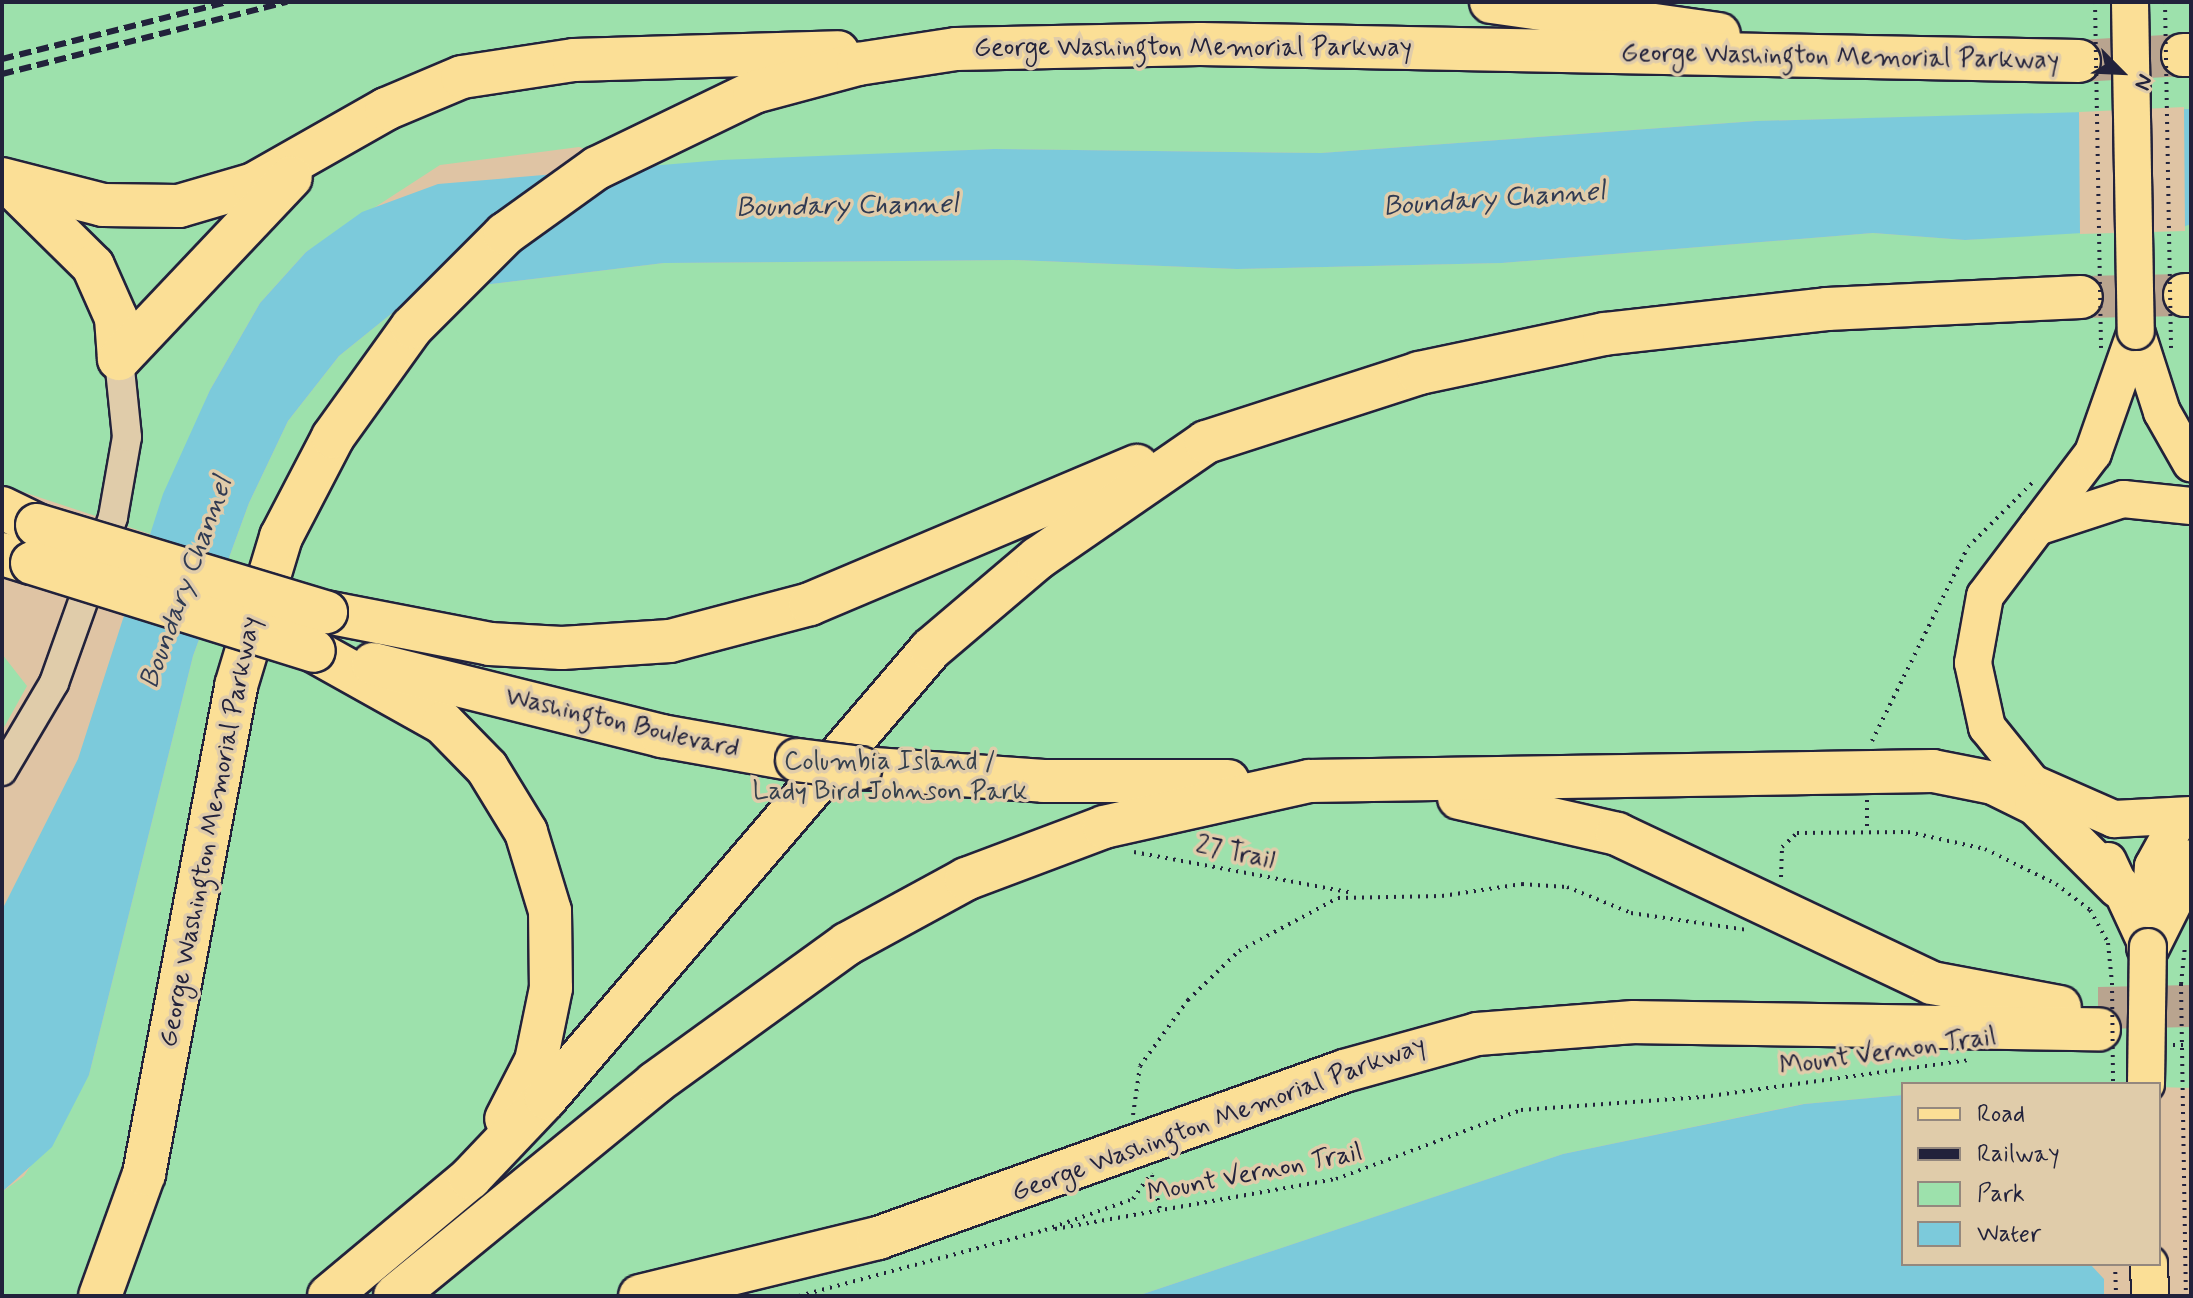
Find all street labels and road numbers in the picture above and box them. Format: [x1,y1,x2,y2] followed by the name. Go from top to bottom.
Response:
[979,33,1407,65] street label: George Washington Memorial Parkway
[1626,39,2054,77] street label: George Washington Memorial Parkway
[155,619,267,1045] street label: George Washington Memorial Parkway
[504,682,740,766] street label: Washington Boulevard
[1193,830,1277,878] street label: 27 Trail
[1781,1023,1995,1083] street label: Mount Vernon Trail
[1013,1032,1425,1208] street label: George Washington Memorial Parkway
[1148,1138,1362,1210] street label: Mount Vernon Trail

